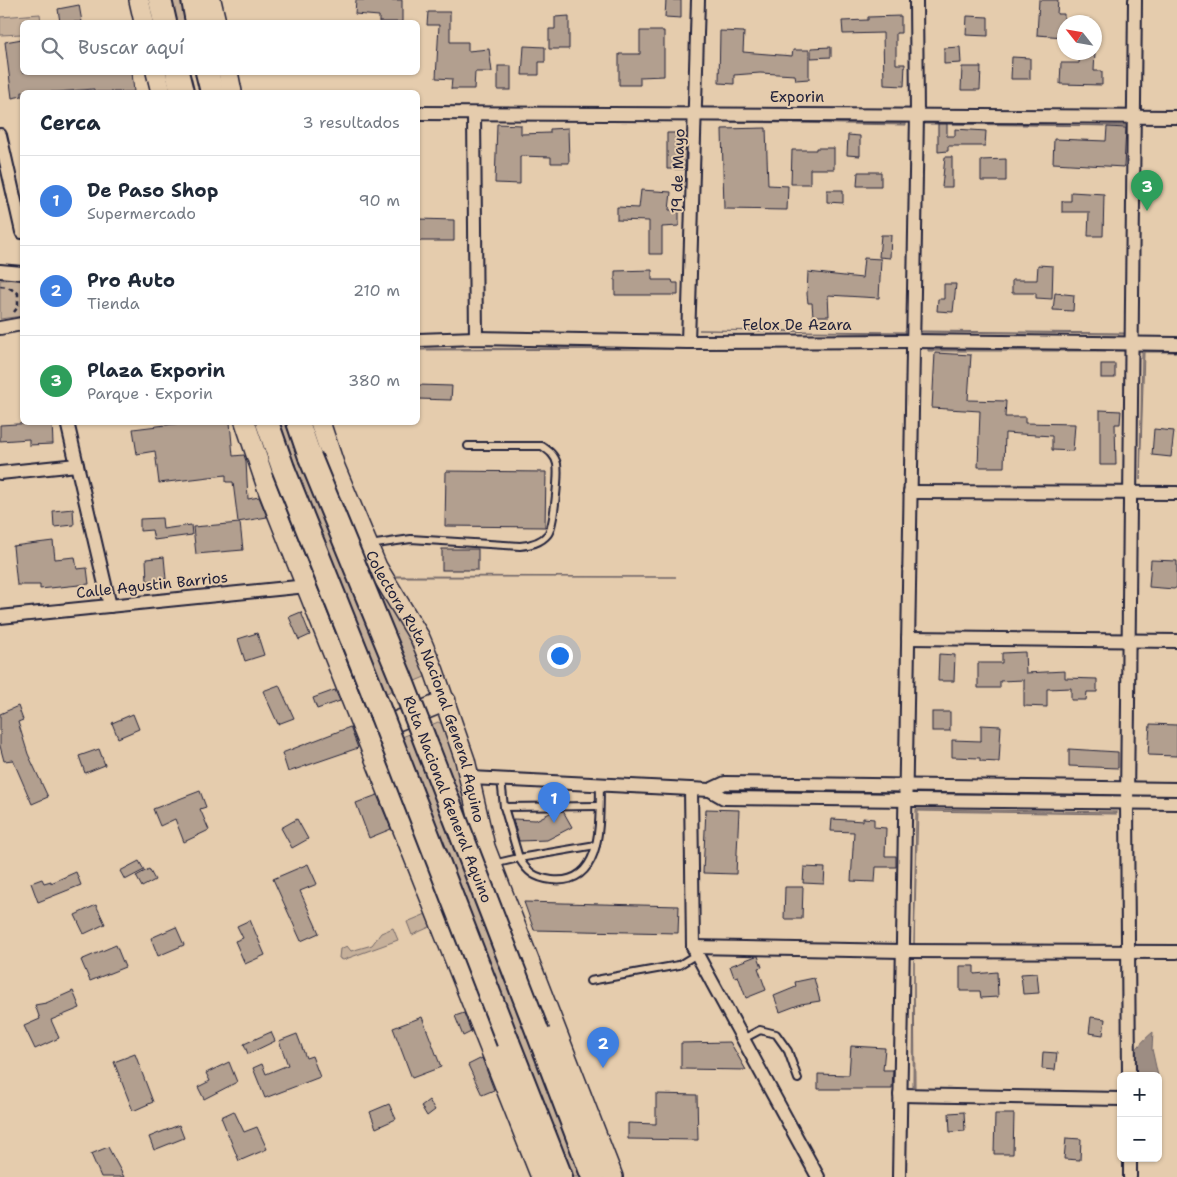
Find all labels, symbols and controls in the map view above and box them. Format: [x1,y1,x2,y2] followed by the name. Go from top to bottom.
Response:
[1057,15,1102,60] north arrow
[20,20,420,75] search box
[38,34,66,62] icon: search
[78,35,184,60] text: Buscar aquí
[770,87,824,107] street label: Exporin
[40,109,101,137] text: Cerca
[302,112,400,133] text: 3 resultados
[667,128,689,214] street label: 19 de Mayo
[1131,170,1163,211] pin: 3
[87,178,218,203] text: De Paso Shop
[52,190,60,211] text: 1
[359,190,400,211] text: 90 m
[87,203,196,224] text: Supermercado
[87,268,175,293] text: Pro Auto
[50,280,62,301] text: 2
[353,280,400,301] text: 210 m
[87,293,140,314] text: Tienda
[742,315,852,335] street label: Felox De Azara
[87,358,225,383] text: Plaza Exporin
[50,370,62,391] text: 3
[348,370,400,391] text: 380 m
[87,383,213,404] text: Parque · Exporin
[361,547,487,827] street label: Colectora Ruta Nacional General Aquino
[75,567,229,603] street label: Calle Agustin Barrios
[547,643,573,669] your location
[399,693,495,905] street label: Ruta Nacional General Aquino
[538,782,570,823] pin: 1
[587,1027,619,1068] pin: 2
[1117,1072,1162,1162] map controls
[1117,1072,1162,1117] button: +
[1117,1117,1162,1162] button: −

